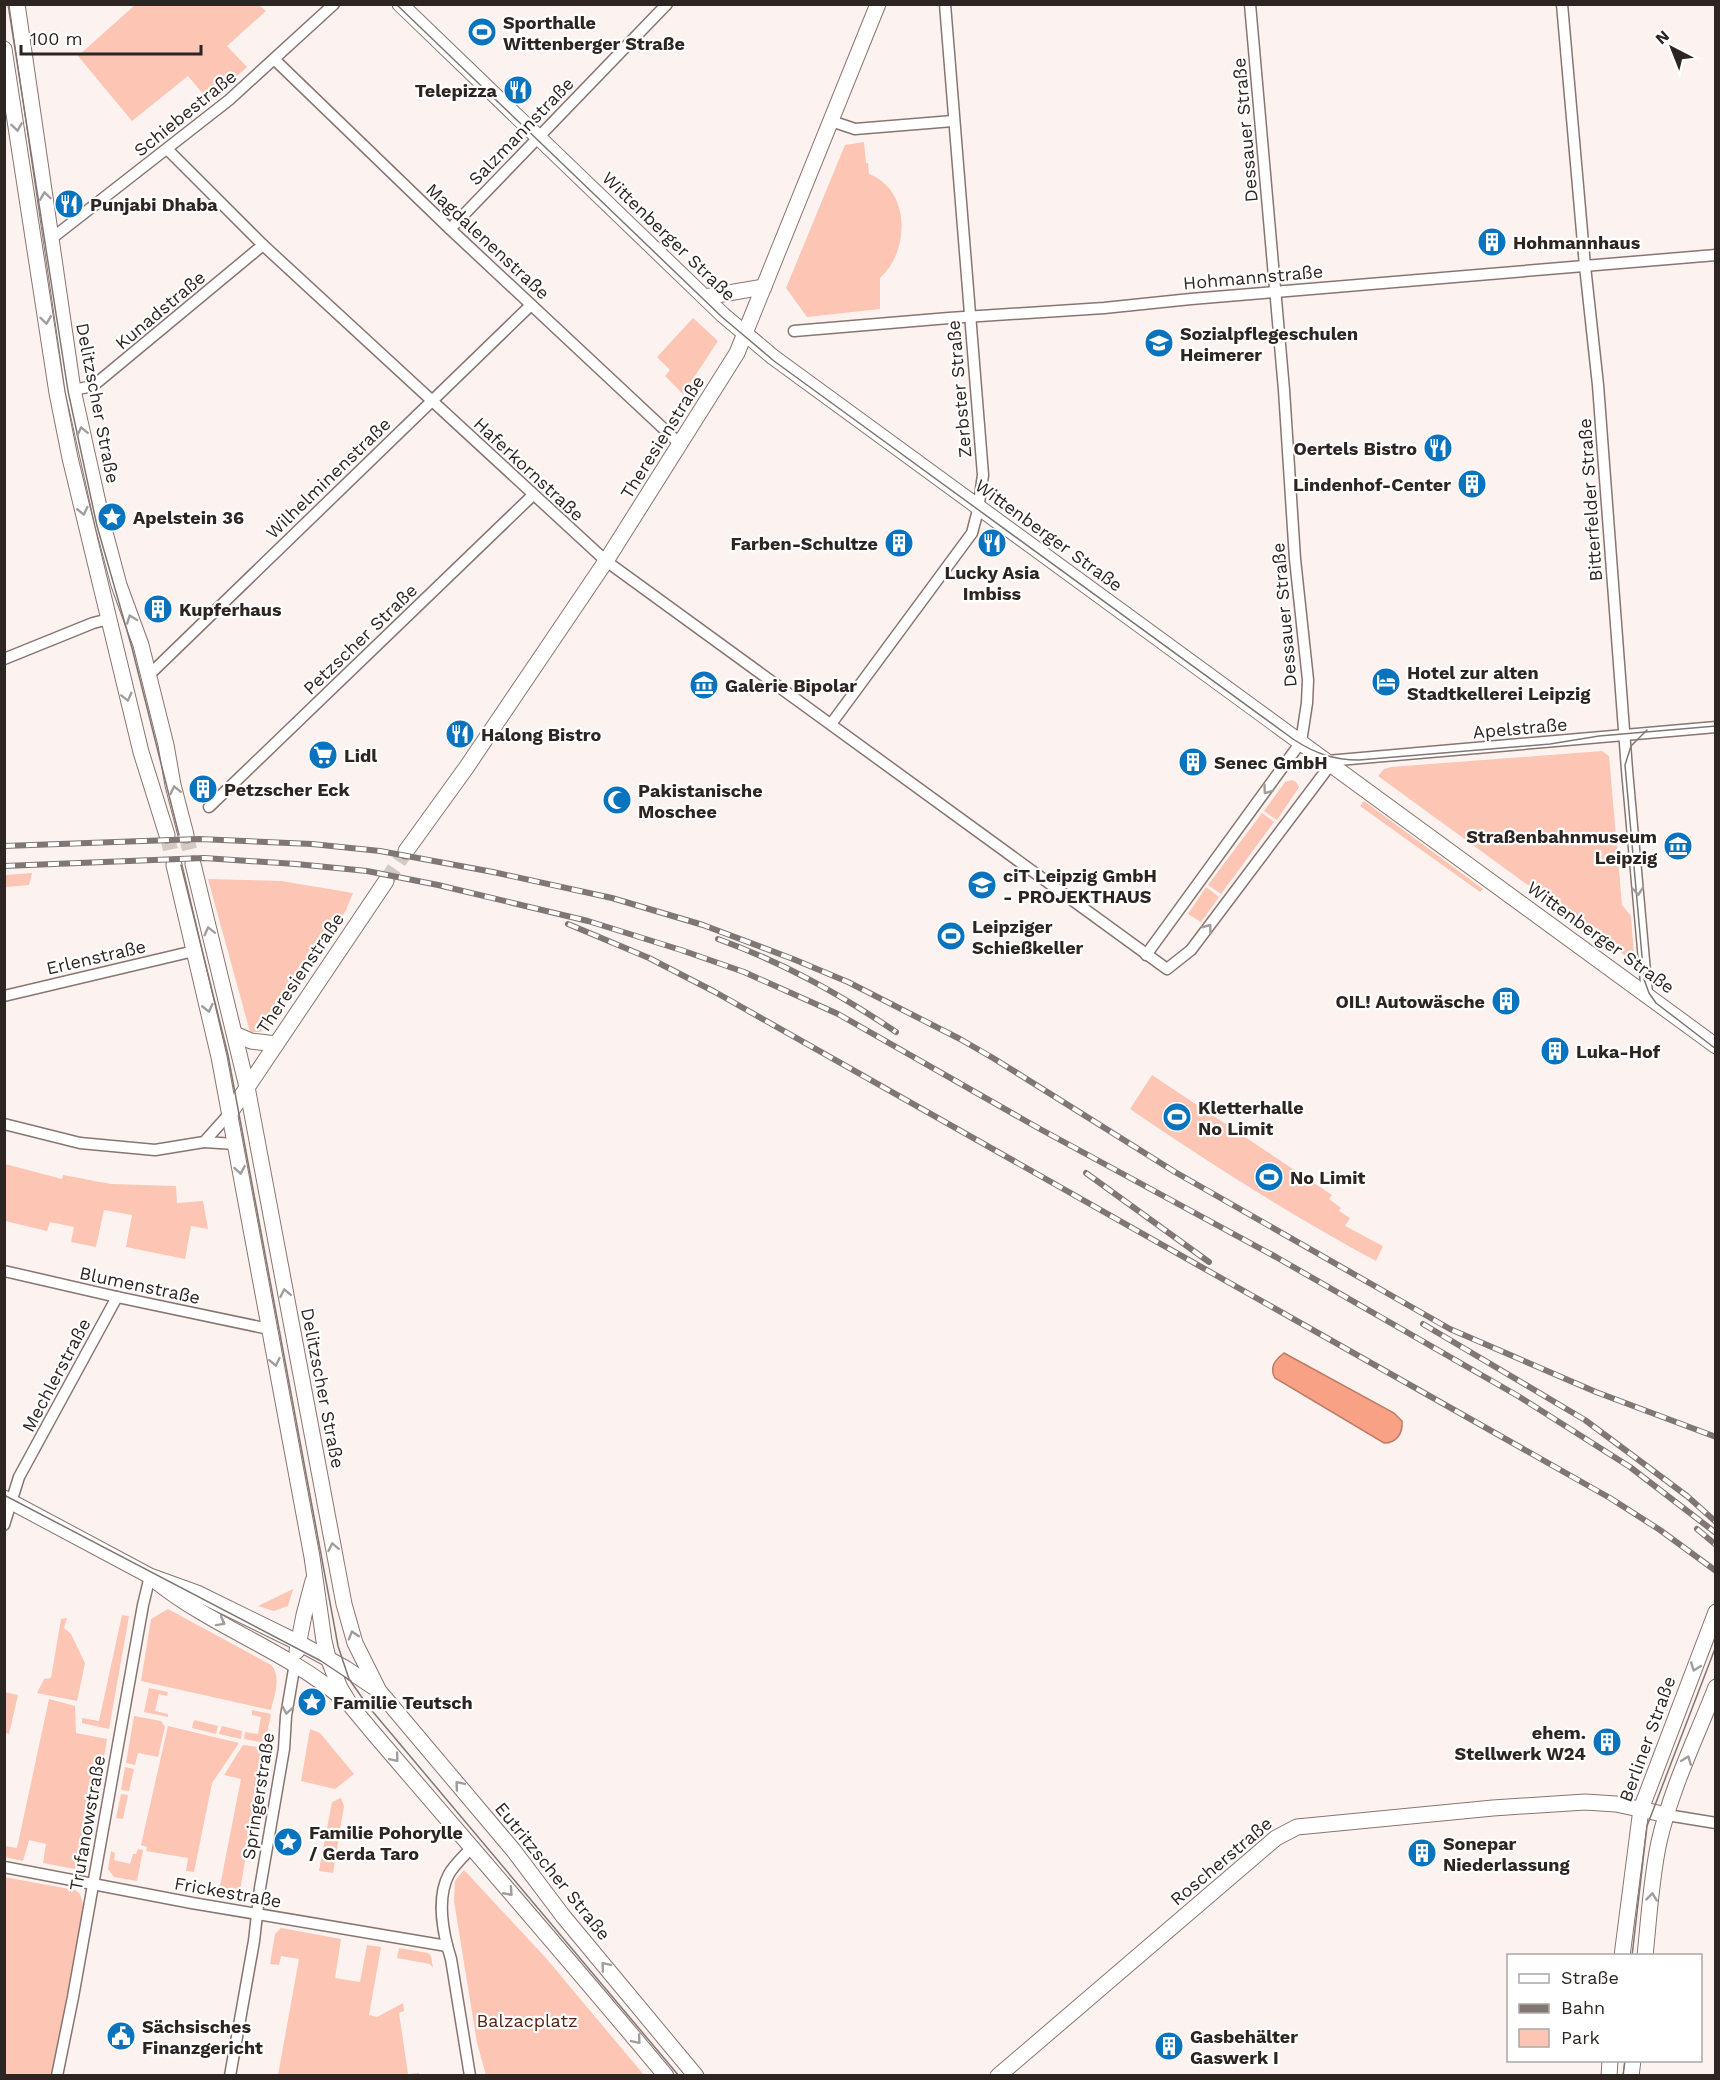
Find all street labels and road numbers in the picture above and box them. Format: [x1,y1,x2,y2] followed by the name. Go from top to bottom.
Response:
[1228,57,1262,203] street label: Dessauer Straße
[130,65,240,161] street label: Schiebestraße
[464,73,578,189] street label: Salzmannstraße
[598,167,740,305] street label: Wittenberger Straße
[422,178,554,304] street label: Magdalenenstraße
[1182,260,1324,294] street label: Hohmannstraße
[111,266,209,354] street label: Kunadstraße
[943,319,975,459] street label: Zerbster Straße
[72,321,124,485] street label: Delitzscher Straße
[616,372,708,502] street label: Theresienstraße
[261,413,395,543] street label: Wilhelminenstraße
[470,413,588,525] street label: Haferkornstraße
[1574,418,1606,582] street label: Bitterfelder Straße
[971,474,1127,596] street label: Wittenberger Straße
[1267,542,1301,688] street label: Dessauer Straße
[299,579,421,699] street label: Petzscher Straße
[1472,713,1568,743] street label: Apelstraße
[1523,876,1679,998] street label: Wittenberger Straße
[252,909,348,1037] street label: Theresienstraße
[44,935,148,979] street label: Erlenstraße
[78,1262,202,1308] street label: Blumenstraße
[297,1306,349,1470] street label: Delitzscher Straße
[17,1315,95,1435] street label: Mechlerstraße
[1615,1673,1679,1805] street label: Berliner Straße
[238,1731,278,1861] street label: Springerstraße
[65,1754,109,1892] street label: Trufanowstraße
[491,1798,615,1944] street label: Eutritzscher Straße
[1166,1812,1276,1910] street label: Roscherstraße
[173,1872,283,1912] street label: Frickestraße

